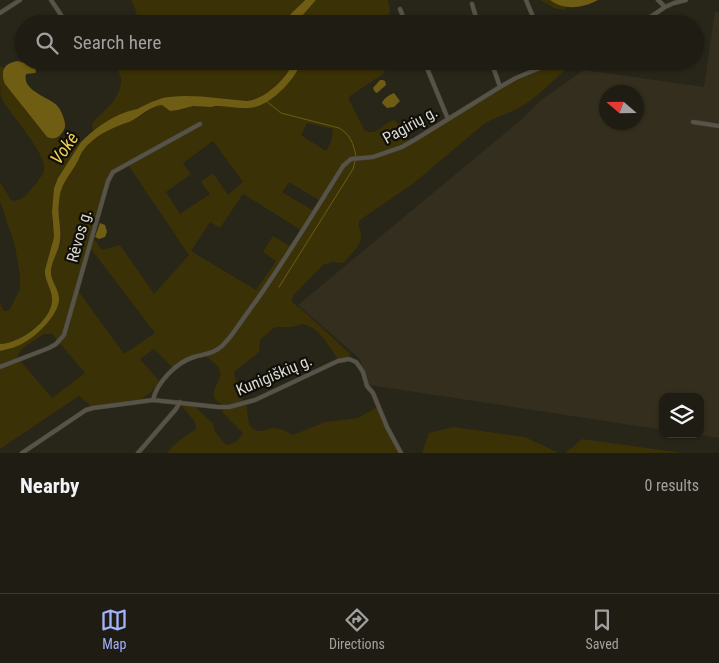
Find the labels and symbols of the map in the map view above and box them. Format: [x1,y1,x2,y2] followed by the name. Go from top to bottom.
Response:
[599,85,644,130] north arrow
[379,102,441,148] street label: Pagirių g.
[46,128,82,168] water label: Vokė
[62,208,96,264] street label: Rėvos g.
[233,350,315,400] street label: Kunigiškių g.

